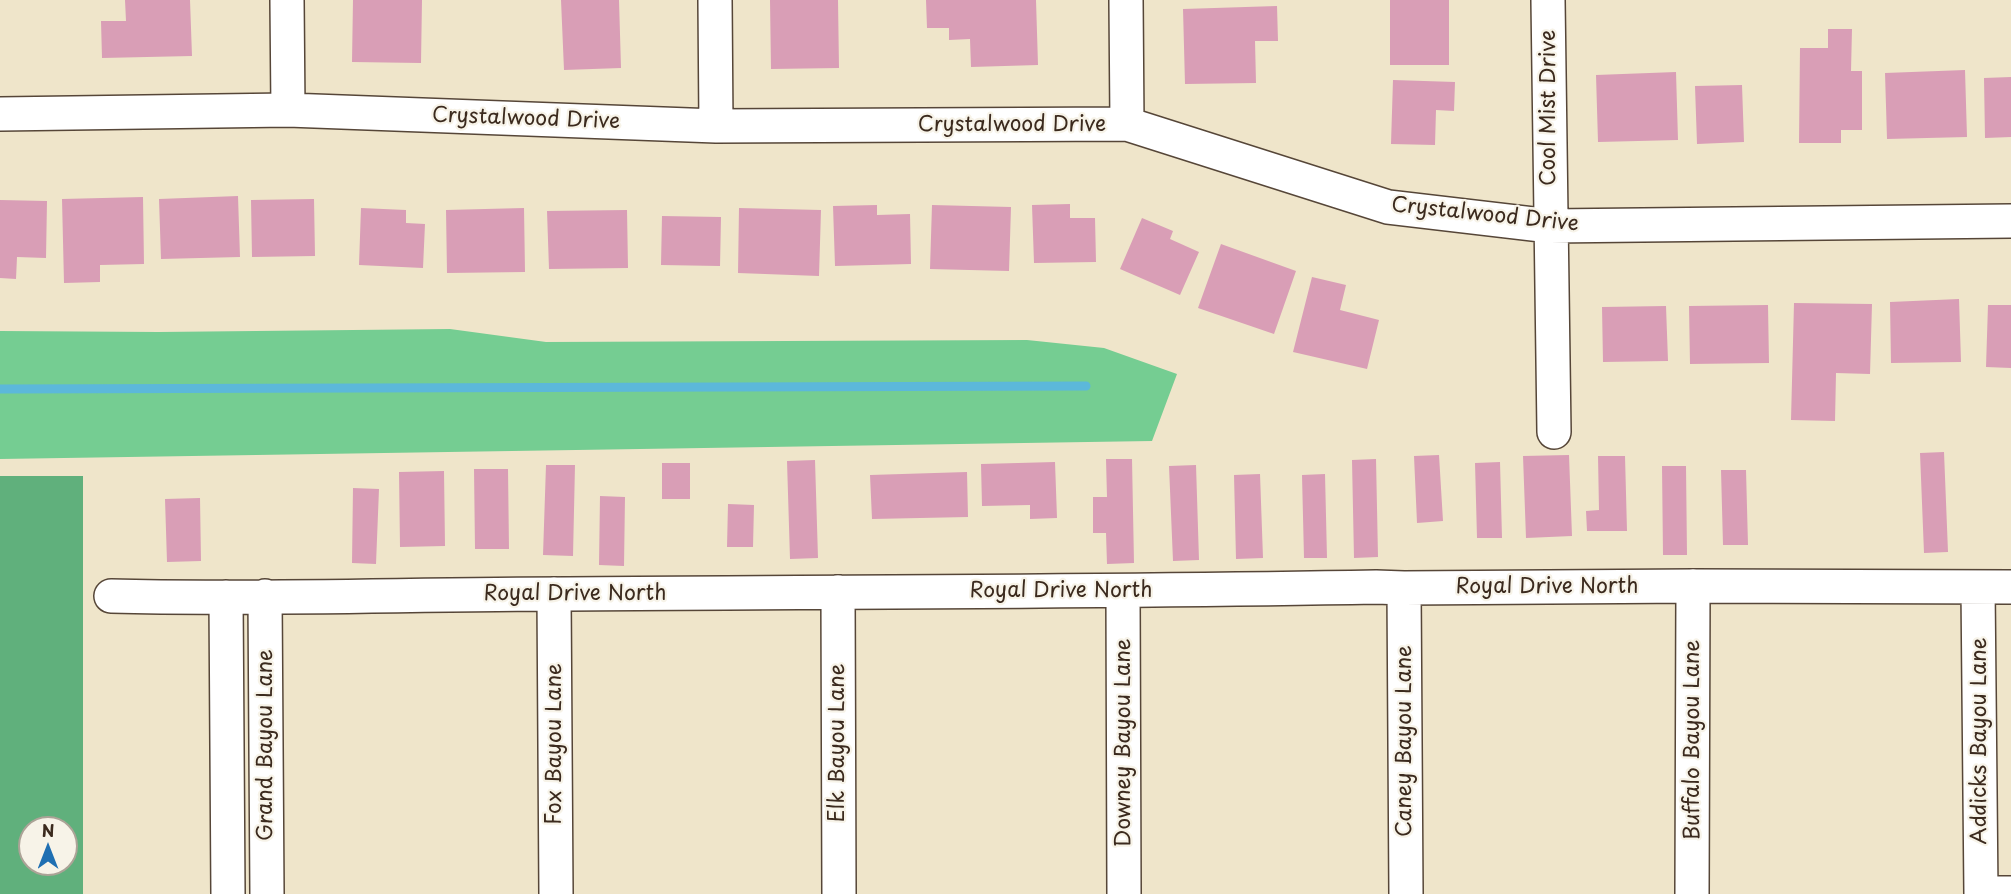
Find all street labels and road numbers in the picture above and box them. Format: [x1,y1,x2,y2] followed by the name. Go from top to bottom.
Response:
[1536,30,1562,186] street label: Cool Mist Drive
[431,103,621,135] street label: Crystalwood Drive
[918,112,1106,138] street label: Crystalwood Drive
[1390,193,1580,237] street label: Crystalwood Drive
[1456,574,1638,600] street label: Royal Drive North
[970,578,1152,604] street label: Royal Drive North
[484,581,666,607] street label: Royal Drive North
[1111,638,1137,848] street label: Downey Bayou Lane
[1967,638,1993,844] street label: Addicks Bayou Lane
[1680,640,1706,840] street label: Buffalo Bayou Lane
[1392,645,1418,837] street label: Caney Bayou Lane
[253,649,279,841] street label: Grand Bayou Lane
[542,663,568,825] street label: Fox Bayou Lane
[825,663,851,823] street label: Elk Bayou Lane

